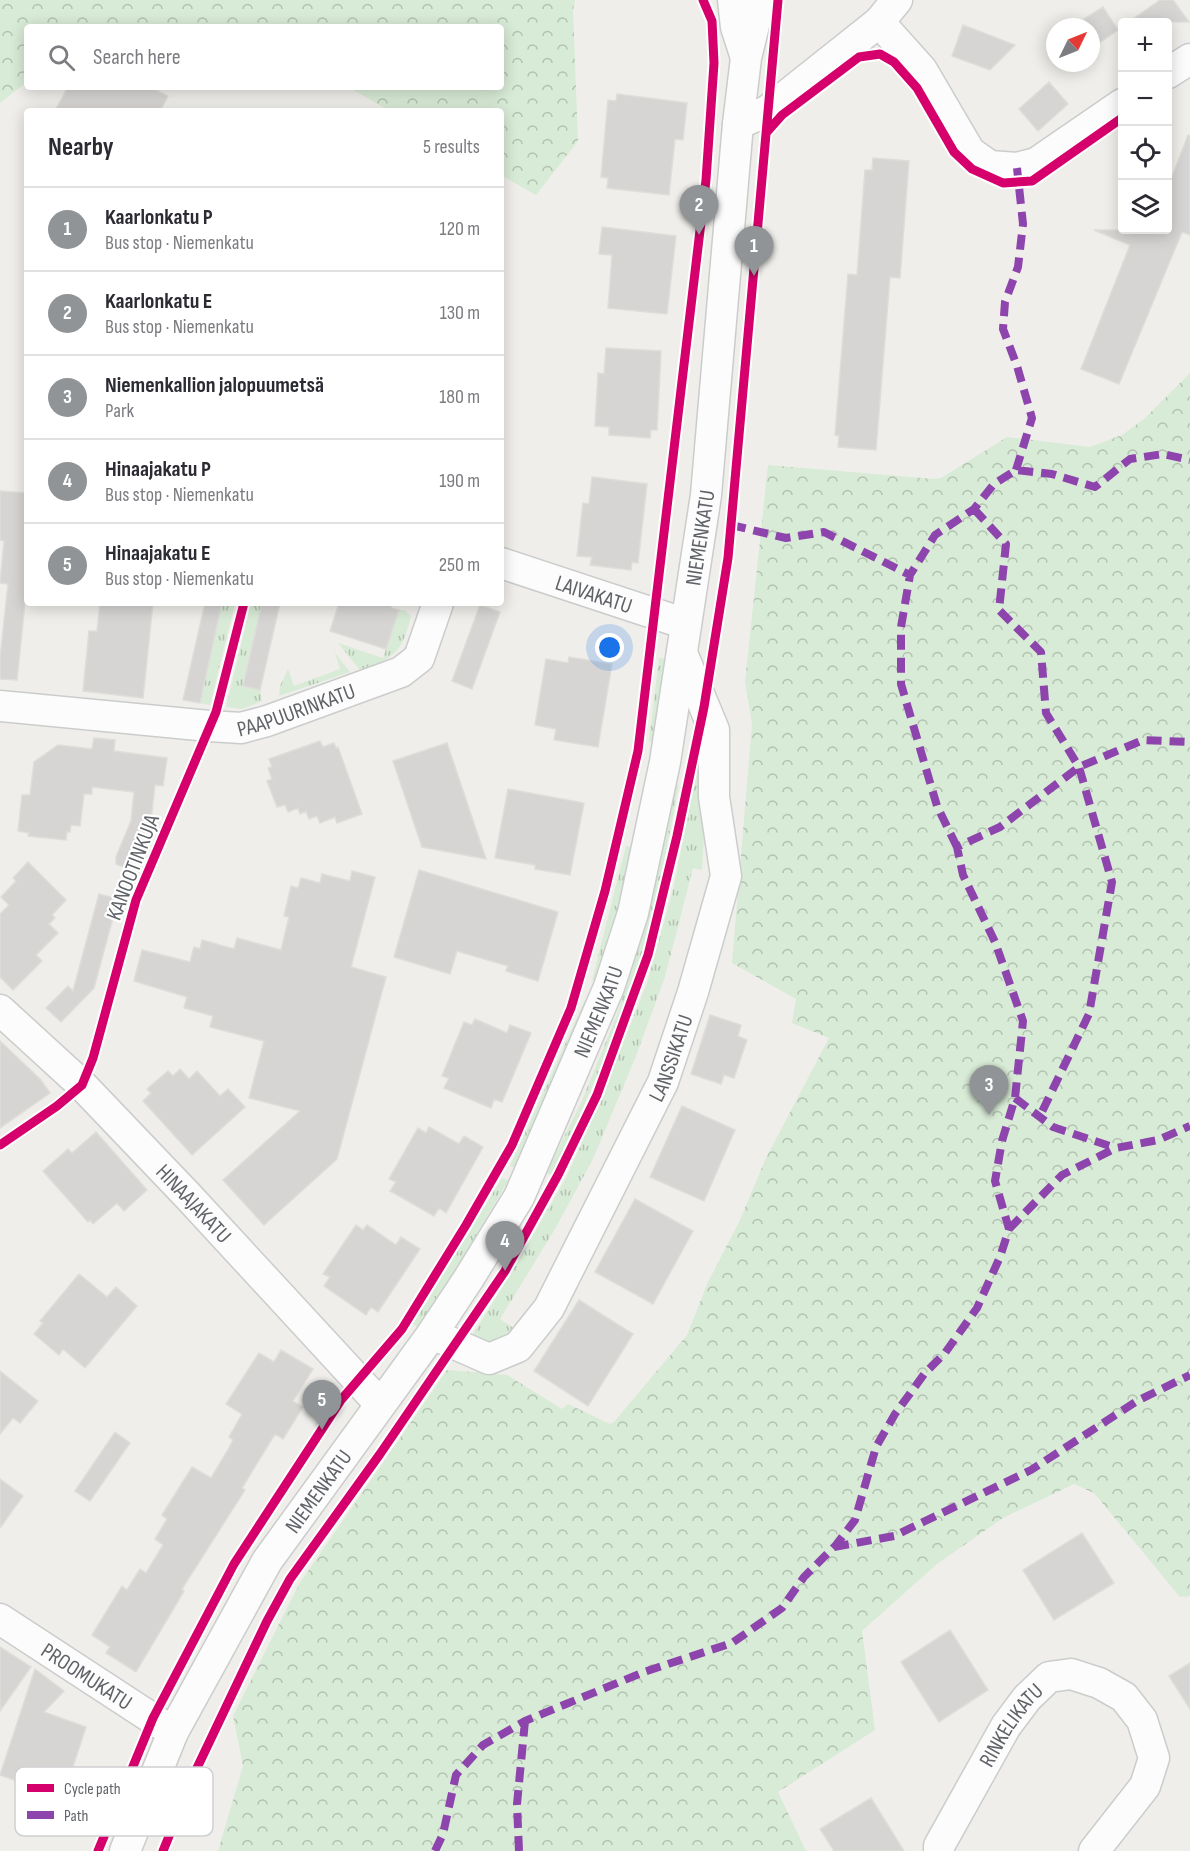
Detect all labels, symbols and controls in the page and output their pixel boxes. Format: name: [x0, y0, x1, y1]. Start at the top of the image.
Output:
north arrow: [1046, 18, 1100, 72]
map controls: [1118, 18, 1172, 234]
button: +: [1118, 18, 1172, 72]
search box: [24, 24, 504, 90]
icon: search: [45, 41, 78, 74]
text: Search here: [93, 44, 180, 71]
button: −: [1118, 72, 1172, 126]
button: locate: [1118, 126, 1172, 180]
text: Nearby: [48, 132, 114, 163]
text: 5 results: [423, 135, 480, 159]
button: layers: [1118, 180, 1172, 234]
pin: 2: [680, 186, 718, 235]
text: Kaarlonkatu P: [105, 204, 213, 231]
text: 1: [64, 217, 71, 241]
text: 120 m: [440, 217, 480, 241]
pin: 1: [734, 226, 774, 276]
text: Bus stop · Niemenkatu: [105, 231, 254, 255]
text: Kaarlonkatu E: [105, 288, 212, 315]
text: 2: [63, 301, 72, 325]
text: 130 m: [440, 301, 480, 325]
text: Bus stop · Niemenkatu: [105, 315, 254, 339]
text: Niemenkallion jalopuumetsä: [105, 372, 324, 399]
text: 3: [63, 385, 72, 409]
text: 180 m: [439, 385, 480, 409]
text: Park: [105, 399, 134, 423]
text: Hinaajakatu P: [105, 456, 211, 483]
text: 4: [63, 469, 72, 493]
text: 190 m: [439, 469, 480, 493]
text: Bus stop · Niemenkatu: [105, 483, 254, 507]
street label: NIEMENKATU: [680, 488, 722, 588]
text: Hinaajakatu E: [105, 540, 210, 567]
text: 5: [63, 553, 72, 577]
text: 250 m: [439, 553, 480, 577]
text: Bus stop · Niemenkatu: [105, 567, 254, 591]
street label: LAIVAKATU: [552, 570, 635, 620]
your location: [595, 633, 624, 662]
street label: PAAPUURINKATU: [234, 678, 359, 743]
street label: KANOOTINKUJA: [101, 810, 166, 924]
street label: NIEMENKATU: [568, 963, 630, 1062]
street label: LANSSIKATU: [643, 1011, 700, 1106]
pin: 3: [970, 1066, 1008, 1115]
street label: HINAAJAKATU: [150, 1159, 237, 1249]
pin: 4: [486, 1222, 524, 1271]
pin: 5: [302, 1380, 342, 1430]
street label: NIEMENKATU: [280, 1445, 358, 1539]
street label: PROOMUKATU: [36, 1638, 137, 1717]
street label: RINKELIKATU: [974, 1678, 1049, 1772]
legend: [15, 1767, 213, 1836]
text: Cycle path: [64, 1780, 121, 1799]
text: Path: [64, 1807, 88, 1826]

